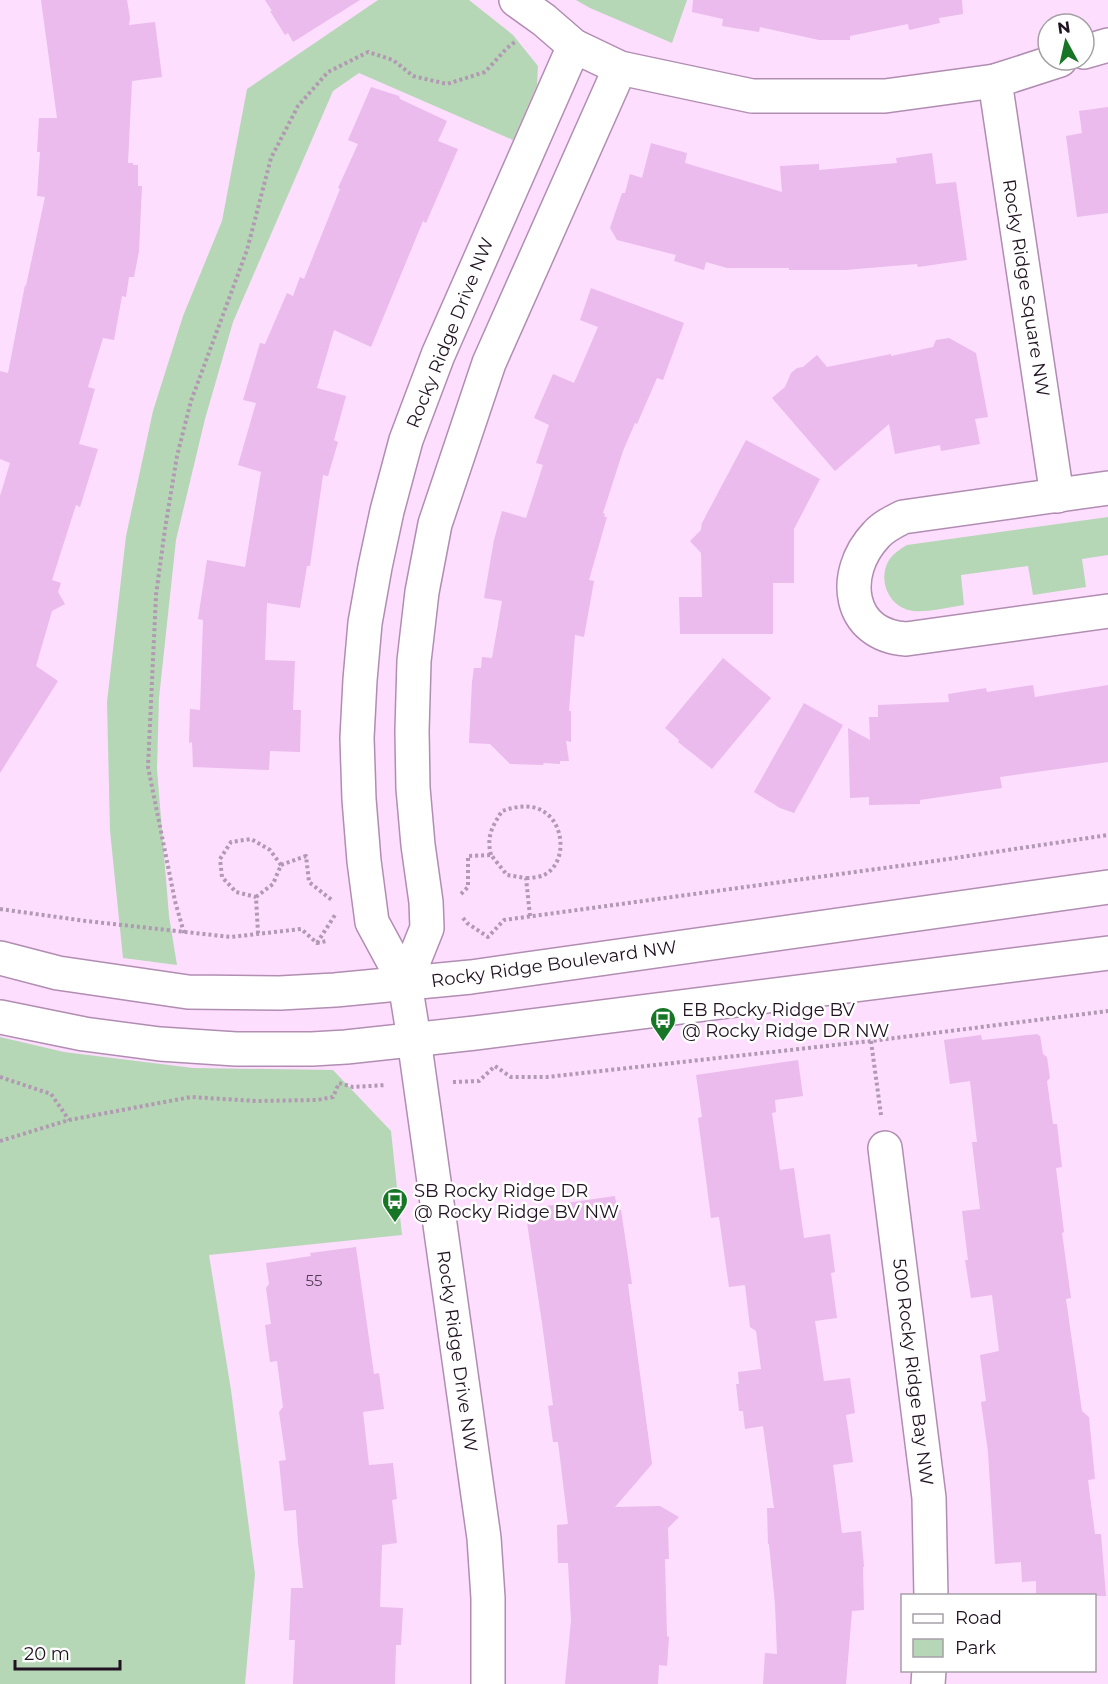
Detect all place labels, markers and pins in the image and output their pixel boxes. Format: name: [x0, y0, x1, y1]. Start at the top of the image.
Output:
place label: EB Rocky Ridge BV @ Rocky Ridge DR NW: [682, 999, 889, 1042]
bus stop icon: EB Rocky Ridge BV @ Rocky Ridge DR NW: [648, 1005, 678, 1043]
place label: SB Rocky Ridge DR @ Rocky Ridge BV NW: [414, 1180, 619, 1223]
bus stop icon: SB Rocky Ridge DR @ Rocky Ridge BV NW: [380, 1186, 410, 1224]

